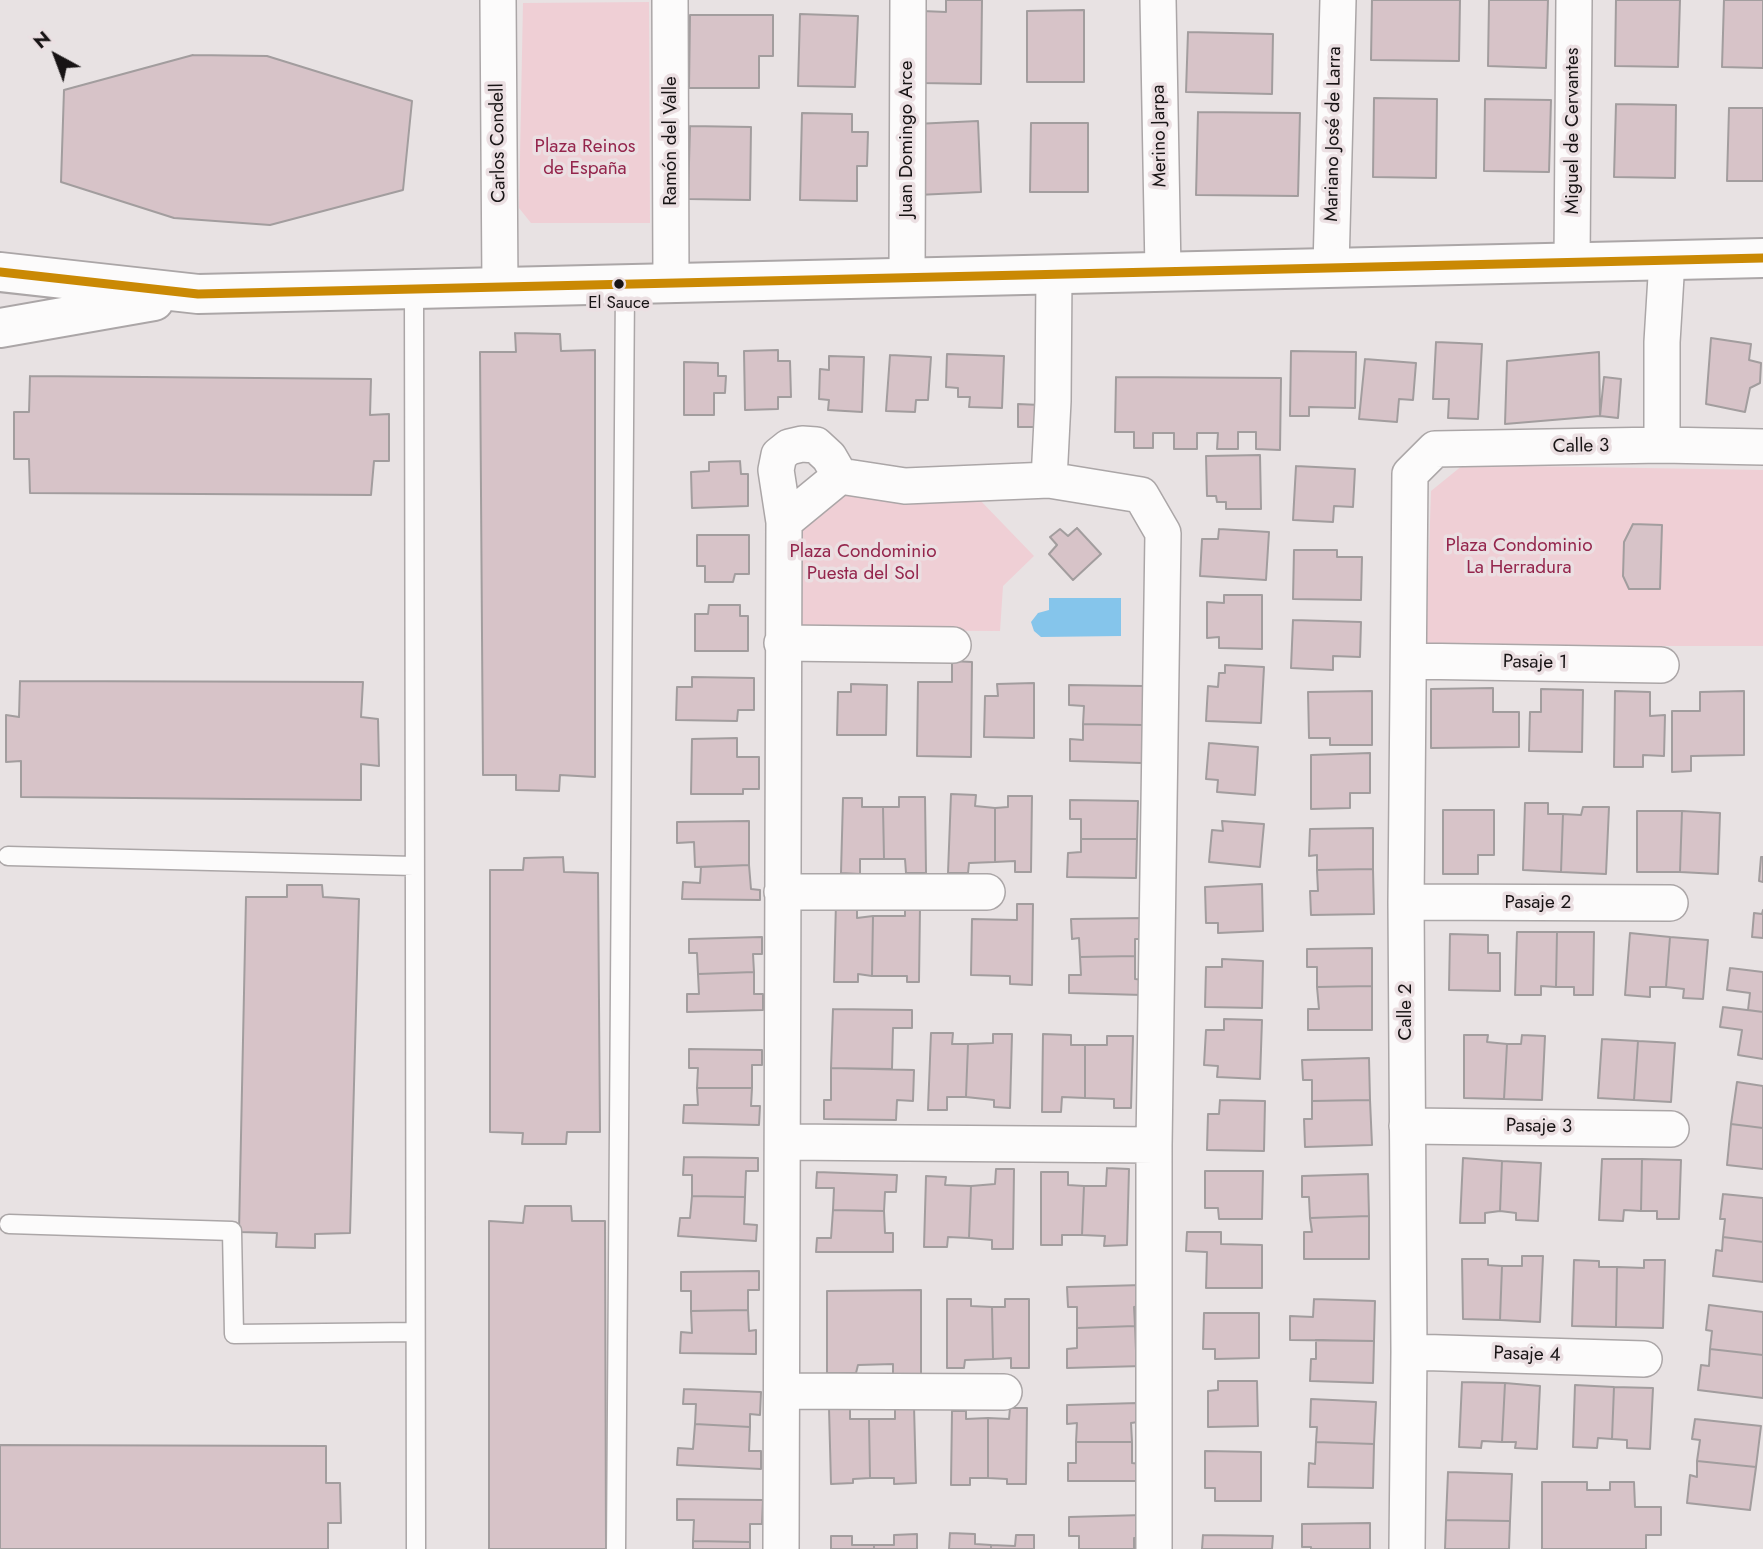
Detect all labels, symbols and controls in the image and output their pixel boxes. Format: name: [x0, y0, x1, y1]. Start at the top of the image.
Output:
north arrow: [21, 21, 91, 91]
text: N: [27, 25, 56, 55]
street label: Mariano José de Larra: [1321, 46, 1347, 222]
street label: Miguel de Cervantes: [1562, 48, 1584, 214]
street label: Juan Domingo Arce: [896, 61, 918, 217]
street label: Ramón del Valle: [660, 76, 682, 206]
street label: Carlos Condell: [487, 83, 511, 203]
street label: Merino Jarpa: [1148, 84, 1172, 188]
park label: Plaza Reinos de España: [535, 136, 635, 180]
marker: El Sauce: [612, 277, 626, 291]
place label: El Sauce: [588, 294, 650, 314]
street label: Calle 3: [1552, 435, 1610, 459]
park label: Plaza Condominio La Herradura: [1445, 535, 1593, 579]
park label: Plaza Condominio Puesta del Sol: [789, 541, 937, 585]
street label: Pasaje 1: [1503, 651, 1567, 675]
street label: Pasaje 2: [1505, 892, 1571, 914]
street label: Calle 2: [1395, 983, 1417, 1041]
street label: Pasaje 3: [1506, 1115, 1572, 1139]
street label: Pasaje 4: [1493, 1342, 1561, 1368]

